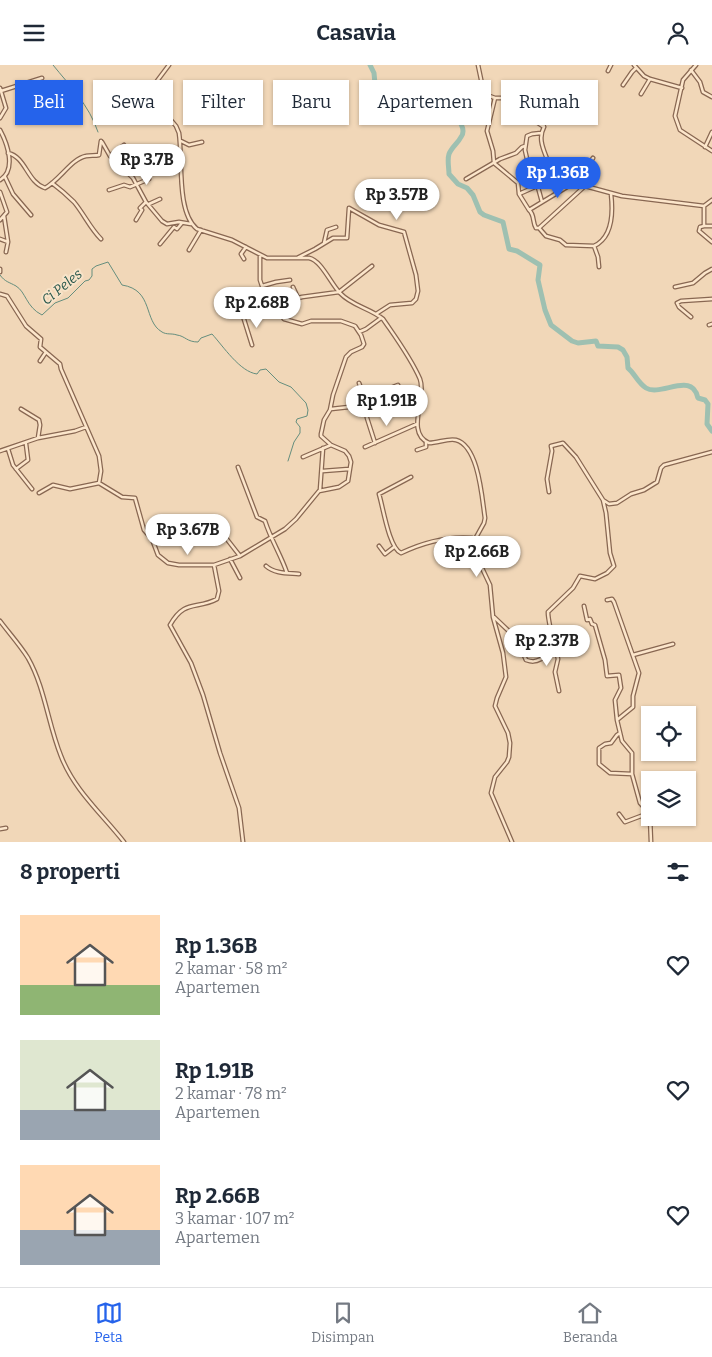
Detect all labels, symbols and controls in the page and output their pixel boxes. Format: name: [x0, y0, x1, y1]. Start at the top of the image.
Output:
icon: menu: [20, 19, 48, 47]
text: Casavia: [316, 19, 396, 46]
icon: person: [664, 19, 692, 47]
chip: Beli: [15, 80, 83, 125]
chip: Sewa: [93, 80, 173, 125]
chip: Filter: [183, 80, 263, 125]
chip: Baru: [273, 80, 349, 125]
chip: Apartemen: [359, 80, 491, 125]
chip: Rumah: [501, 80, 598, 125]
pin: Rp 3.7B: [101, 143, 193, 186]
text: Rp 3.7B: [120, 150, 174, 169]
pin: Rp 1.36B: [506, 157, 610, 199]
text: Rp 1.36B: [527, 163, 589, 182]
pin: Rp 3.57B: [345, 179, 449, 221]
text: Rp 3.57B: [366, 185, 428, 204]
water label: Ci Peles: [38, 265, 86, 309]
pin: Rp 2.68B: [205, 287, 309, 329]
text: Rp 2.68B: [225, 293, 289, 312]
pin: Rp 1.91B: [335, 385, 439, 427]
text: Rp 1.91B: [357, 391, 417, 410]
pin: Rp 3.67B: [136, 513, 240, 556]
text: Rp 3.67B: [156, 520, 220, 539]
pin: Rp 2.66B: [425, 535, 529, 578]
text: Rp 2.66B: [445, 542, 509, 561]
pin: Rp 2.37B: [495, 625, 599, 667]
text: Rp 2.37B: [515, 631, 579, 650]
map controls: [641, 706, 696, 826]
button: locate: [641, 706, 696, 761]
button: layers: [641, 771, 696, 826]
icon: filters: [664, 858, 692, 886]
text: 8 properti: [20, 859, 120, 885]
text: Rp 1.36B: [175, 933, 258, 959]
icon: home: [60, 935, 120, 995]
icon: heart: [664, 951, 692, 979]
text: 2 kamar · 58 m²: [175, 959, 287, 978]
text: Apartemen: [175, 978, 260, 997]
text: Rp 1.91B: [175, 1058, 254, 1084]
icon: home: [60, 1060, 120, 1120]
icon: heart: [664, 1076, 692, 1104]
text: 2 kamar · 78 m²: [175, 1084, 287, 1103]
text: Apartemen: [175, 1103, 260, 1122]
text: Rp 2.66B: [175, 1183, 260, 1209]
icon: home: [60, 1185, 120, 1245]
icon: heart: [664, 1201, 692, 1229]
text: 3 kamar · 107 m²: [175, 1209, 294, 1228]
text: Apartemen: [175, 1228, 260, 1247]
tab: Peta: [94, 1299, 123, 1346]
tab: Disimpan: [311, 1299, 374, 1346]
tab: Beranda: [563, 1299, 618, 1346]

